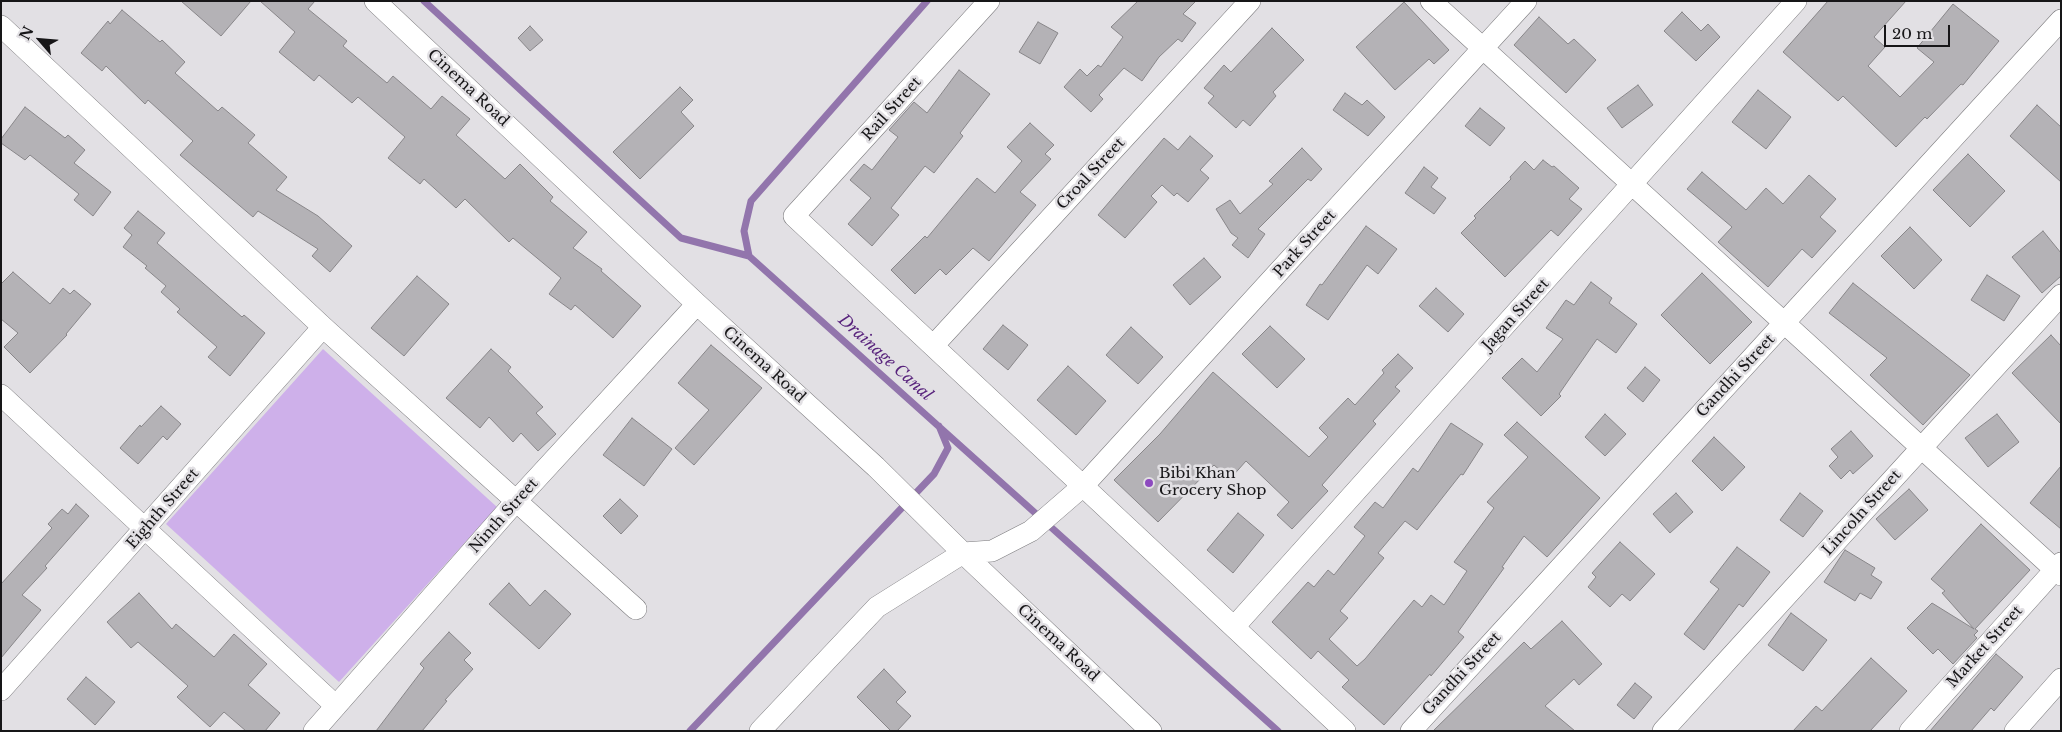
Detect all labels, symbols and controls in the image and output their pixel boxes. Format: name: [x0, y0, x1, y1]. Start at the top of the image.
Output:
north arrow: [15, 15, 65, 65]
scale bar: [1887, 15, 1953, 47]
text: N: [16, 23, 38, 43]
text: 20 m: [1892, 24, 1932, 43]
street label: Cinema Road: [424, 46, 512, 130]
street label: Rail Street: [859, 73, 925, 145]
street label: Croal Street: [1053, 134, 1129, 214]
street label: Park Street: [1270, 207, 1340, 281]
street label: Jagan Street: [1479, 275, 1553, 355]
water label: Drainage Canal: [834, 311, 936, 405]
street label: Cinema Road: [719, 323, 809, 407]
street label: Gandhi Street: [1693, 331, 1779, 421]
street label: Eighth Street: [123, 465, 203, 553]
place label: Bibi Khan Grocery Shop: [1159, 465, 1267, 500]
street label: Lincoln Street: [1819, 467, 1905, 559]
street label: Ninth Street: [466, 475, 542, 557]
marker: Bibi Khan Grocery Shop: [1143, 477, 1155, 489]
street label: Cinema Road: [1014, 601, 1102, 685]
street label: Market Street: [1943, 602, 2027, 692]
street label: Gandhi Street: [1419, 629, 1505, 719]

